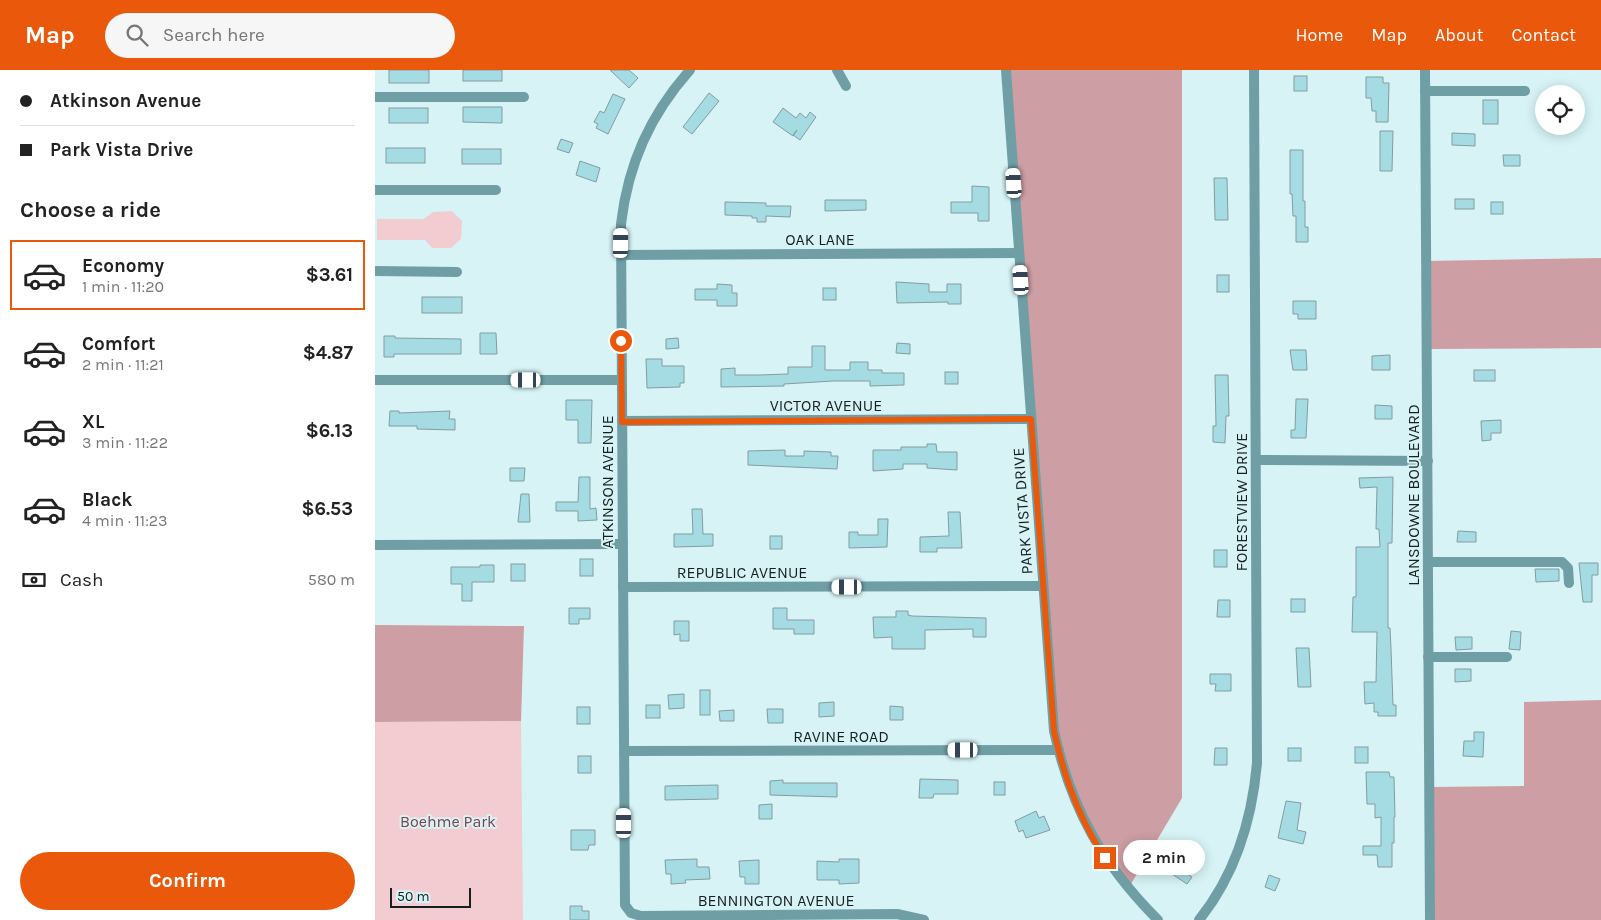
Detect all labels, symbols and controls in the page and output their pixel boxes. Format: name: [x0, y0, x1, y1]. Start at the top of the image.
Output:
search box: [105, 13, 455, 58]
text: Map: [25, 21, 75, 49]
icon: search: [123, 21, 151, 49]
text: Search here: [163, 24, 265, 46]
text: Home: [1295, 24, 1343, 46]
text: Map: [1371, 24, 1407, 46]
text: About: [1435, 24, 1484, 46]
text: Contact: [1512, 24, 1576, 46]
map controls: [1535, 85, 1585, 135]
button: locate: [1535, 85, 1585, 135]
text: Atkinson Avenue: [50, 90, 201, 112]
text: Park Vista Drive: [50, 139, 193, 161]
car: [1005, 168, 1022, 198]
text: Choose a ride: [20, 197, 161, 223]
car: [613, 228, 628, 258]
street label: OAK LANE: [785, 230, 855, 249]
icon: car: [22, 253, 67, 298]
text: Economy: [82, 255, 164, 277]
text: $3.61: [306, 264, 353, 286]
car: [1012, 265, 1029, 295]
text: 1 min · 11:20: [82, 277, 164, 296]
route start: [610, 330, 632, 352]
icon: car: [22, 331, 67, 376]
text: Comfort: [82, 333, 156, 355]
text: $4.87: [303, 342, 353, 364]
text: 2 min · 11:21: [82, 355, 164, 374]
car: [511, 373, 541, 388]
street label: VICTOR AVENUE: [770, 396, 882, 415]
street label: LANSDOWNE BOULEVARD: [1404, 404, 1423, 586]
icon: car: [22, 409, 67, 454]
text: XL: [82, 411, 104, 433]
street label: ATKINSON AVENUE: [598, 415, 617, 549]
text: $6.13: [306, 420, 353, 442]
text: 3 min · 11:22: [82, 433, 168, 452]
street label: FORESTVIEW DRIVE: [1232, 433, 1251, 571]
street label: PARK VISTA DRIVE: [1009, 447, 1036, 575]
icon: car: [22, 487, 67, 532]
text: Black: [82, 489, 133, 511]
text: $6.53: [301, 498, 353, 520]
text: 4 min · 11:23: [82, 511, 168, 530]
street label: REPUBLIC AVENUE: [677, 563, 807, 582]
icon: cash: [20, 566, 48, 594]
text: Cash: [60, 569, 104, 591]
text: 580 m: [308, 570, 355, 589]
car: [832, 580, 862, 595]
street label: RAVINE ROAD: [793, 727, 889, 746]
car: [948, 743, 978, 758]
car: [616, 808, 631, 838]
park label: Boehme Park: [400, 812, 496, 831]
callout: 2 min: [1123, 840, 1205, 876]
route end: [1094, 847, 1116, 869]
text: 2 min: [1142, 848, 1186, 867]
button: Confirm: [20, 852, 355, 910]
scale bar: [390, 885, 471, 908]
text: 50 m: [397, 888, 430, 905]
street label: BENNINGTON AVENUE: [698, 891, 854, 910]

